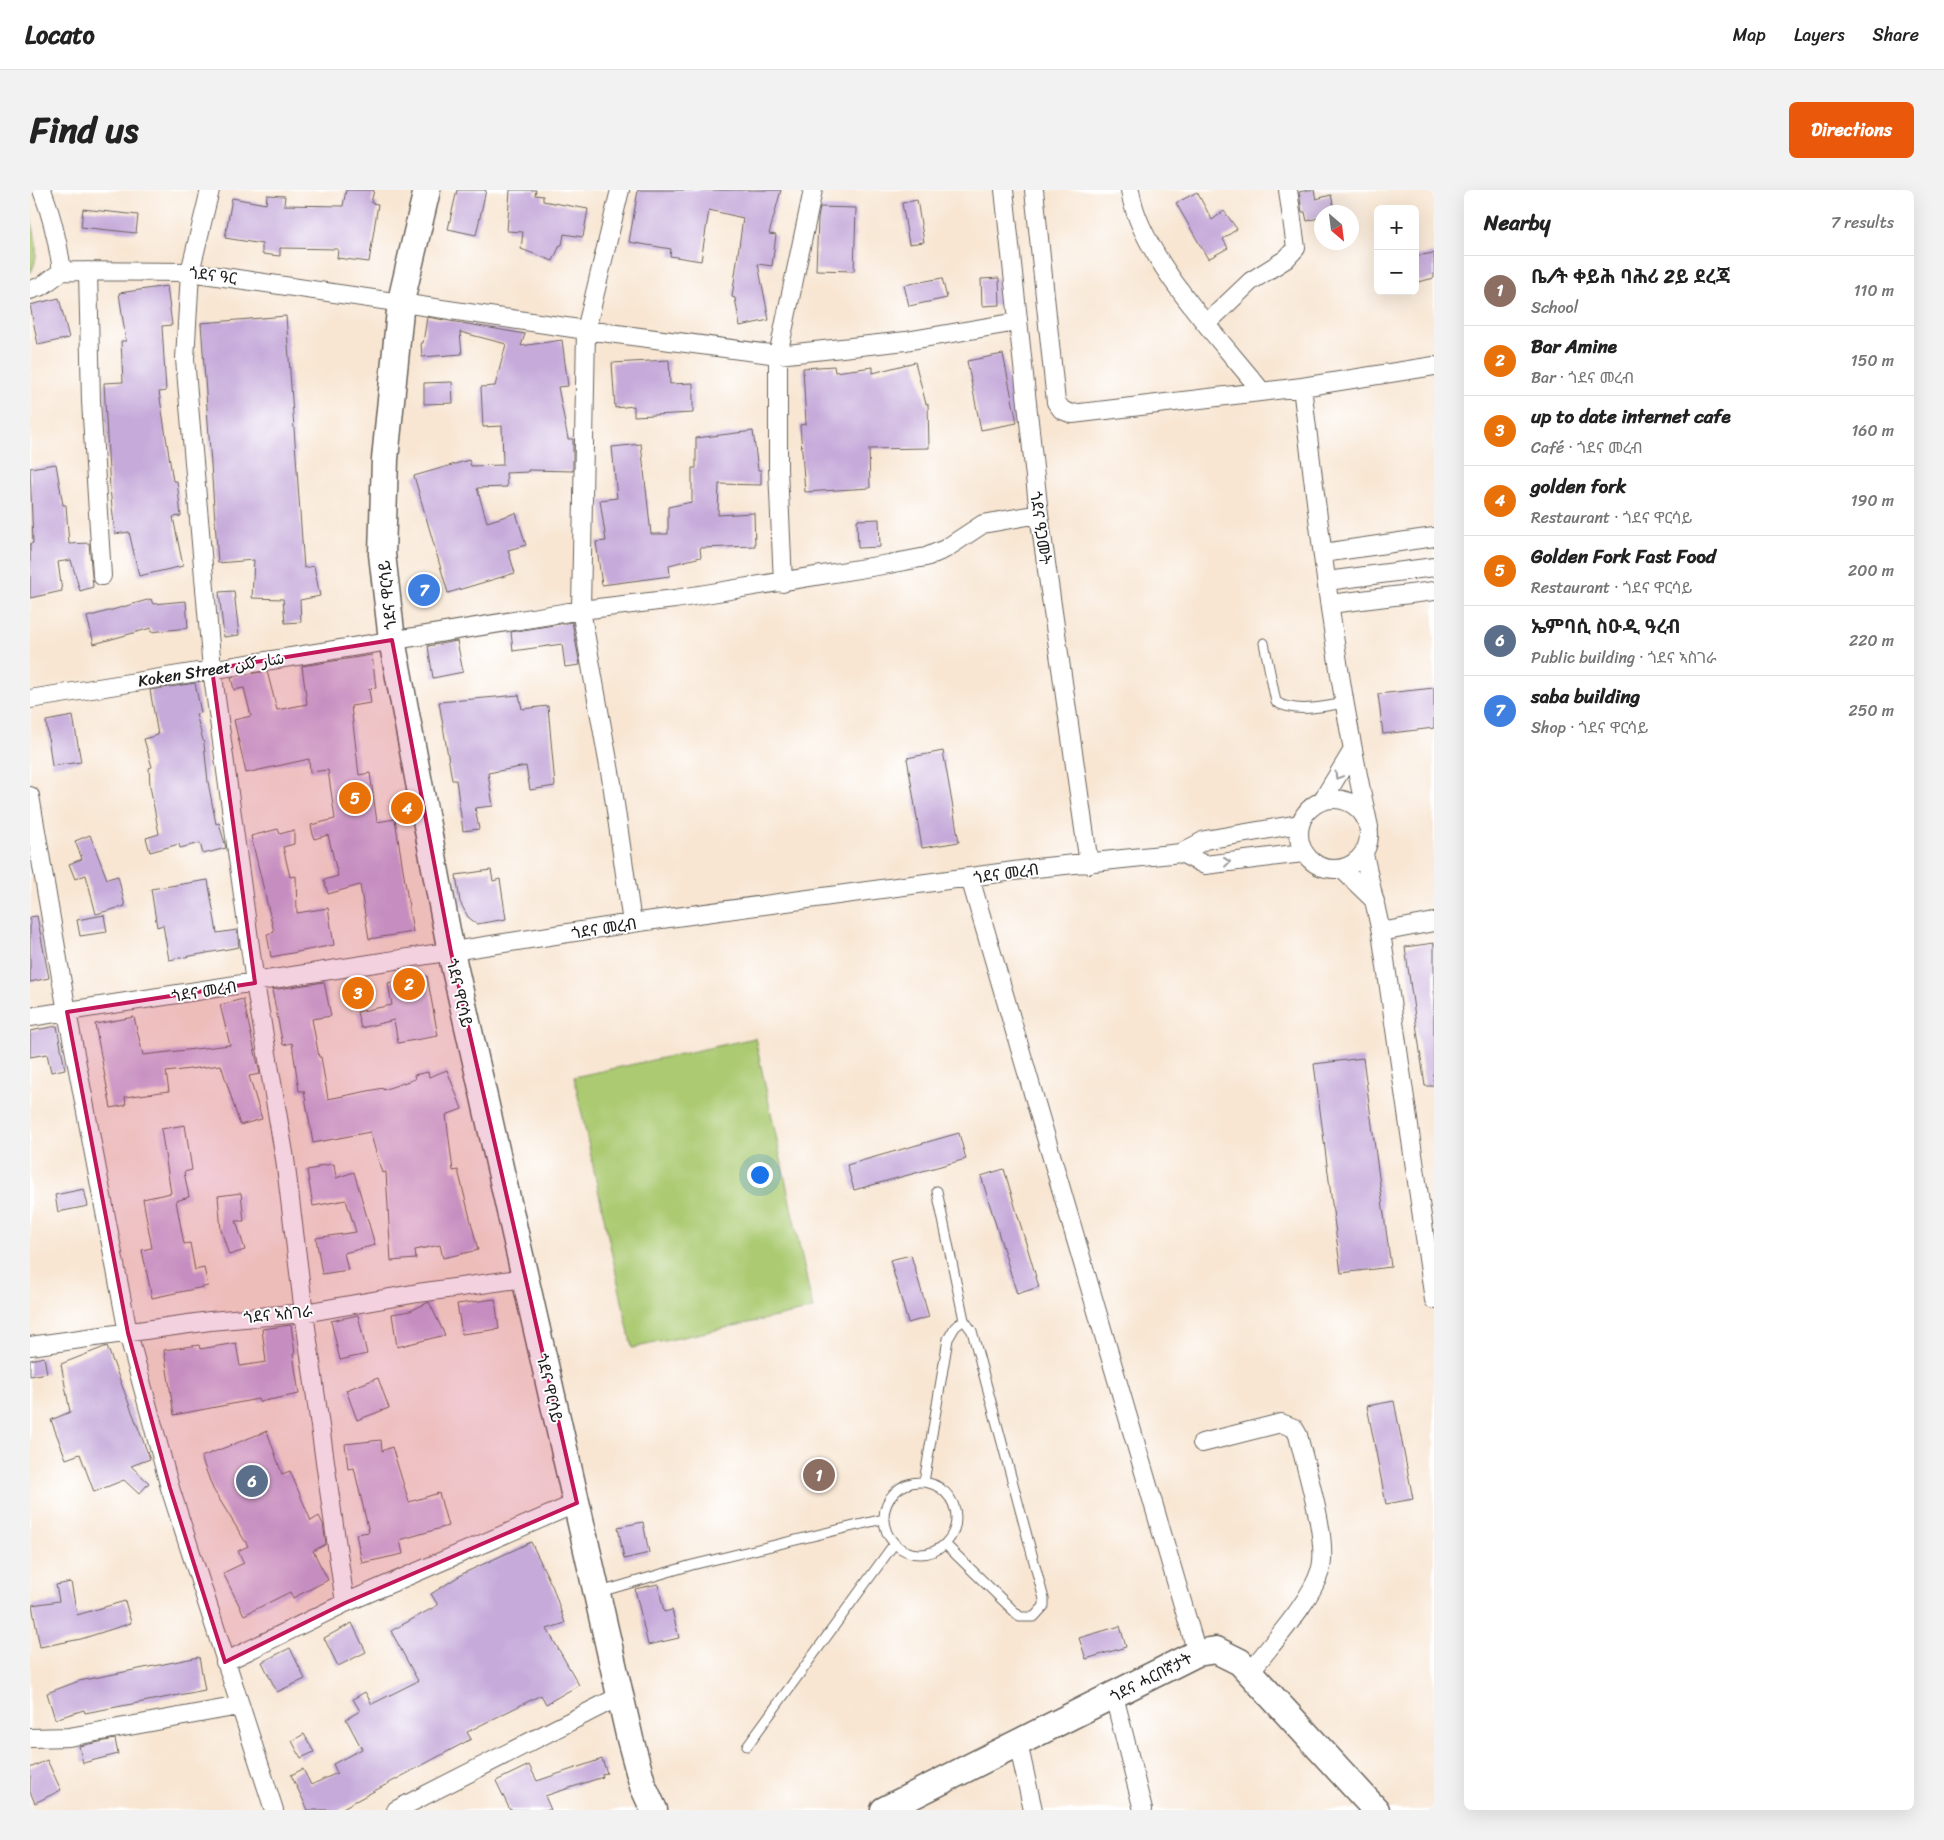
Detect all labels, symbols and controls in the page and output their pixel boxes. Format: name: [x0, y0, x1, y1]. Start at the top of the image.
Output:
text: Locato: [25, 14, 95, 56]
text: Map: [1733, 19, 1766, 51]
text: Layers: [1794, 19, 1845, 51]
text: Share: [1873, 19, 1919, 51]
text: Find us: [30, 99, 138, 161]
button: Directions: [1789, 102, 1914, 158]
text: Nearby: [1484, 204, 1550, 242]
north arrow: [1314, 205, 1359, 250]
map controls: [1374, 205, 1419, 295]
button: +: [1374, 205, 1419, 250]
text: 7 results: [1831, 208, 1894, 237]
button: −: [1374, 250, 1419, 295]
street label: ጎደና ዓር: [187, 258, 238, 293]
text: ቤ/ት ቀይሕ ባሕሪ 2ይ ደረጃ: [1531, 260, 1730, 293]
text: 1: [1497, 276, 1503, 305]
text: 110 m: [1854, 276, 1894, 305]
text: School: [1531, 293, 1578, 322]
text: Bar Amine: [1531, 330, 1617, 363]
text: 2: [1495, 346, 1505, 375]
text: 150 m: [1851, 346, 1894, 375]
text: Bar · ጎደና መረብ: [1531, 363, 1634, 392]
text: up to date internet cafe: [1531, 400, 1731, 433]
text: 3: [1496, 416, 1504, 445]
text: 160 m: [1851, 416, 1894, 445]
text: Café · ጎደና መረብ: [1531, 433, 1643, 462]
text: golden fork: [1531, 470, 1626, 503]
text: 4: [1495, 486, 1505, 515]
text: 190 m: [1851, 486, 1894, 515]
street label: ጎደና ዓጋመት: [1021, 490, 1060, 567]
text: Restaurant · ጎደና ዋርሳይ: [1531, 503, 1693, 532]
text: Golden Fork Fast Food: [1531, 540, 1716, 573]
text: 5: [1495, 556, 1505, 585]
text: 200 m: [1848, 556, 1894, 585]
street label: ጎደና ዋርሳይ: [369, 559, 406, 631]
pin: 7: [408, 571, 440, 609]
text: Restaurant · ጎደና ዋርሳይ: [1531, 573, 1693, 602]
text: ኤምባሲ ስዑዲ ዓረብ: [1531, 610, 1681, 643]
text: 6: [1495, 626, 1505, 655]
text: 220 m: [1849, 626, 1894, 655]
text: Public building · ጎደና ኣስገራ: [1531, 643, 1717, 672]
street label: Koken Street شار ككن: [136, 644, 286, 695]
text: saba building: [1531, 680, 1640, 713]
text: 7: [1495, 696, 1505, 725]
text: 250 m: [1848, 696, 1894, 725]
text: Shop · ጎደና ዋርሳይ: [1531, 713, 1649, 742]
one-way arrow: [1335, 770, 1345, 779]
pin: 5: [339, 779, 371, 817]
pin: 4: [391, 789, 423, 827]
street label: ጎደና መረብ: [971, 855, 1041, 892]
one-way arrow: [1223, 857, 1231, 868]
street label: ጎደና መረብ: [569, 909, 639, 948]
street label: ጎደና ዋርሳይ: [438, 956, 482, 1030]
pin: 2: [393, 965, 425, 1003]
street label: ጎደና መረብ: [169, 972, 239, 1011]
pin: 3: [342, 974, 374, 1012]
your location: [747, 1162, 773, 1188]
street label: ጎደና ኣስገራ: [242, 1296, 314, 1333]
street label: ጎደና ዋርሳይ: [528, 1351, 572, 1425]
pin: 1: [803, 1456, 835, 1494]
pin: 6: [236, 1462, 268, 1500]
street label: ጎደና ሓርበኛታት: [1105, 1644, 1198, 1711]

